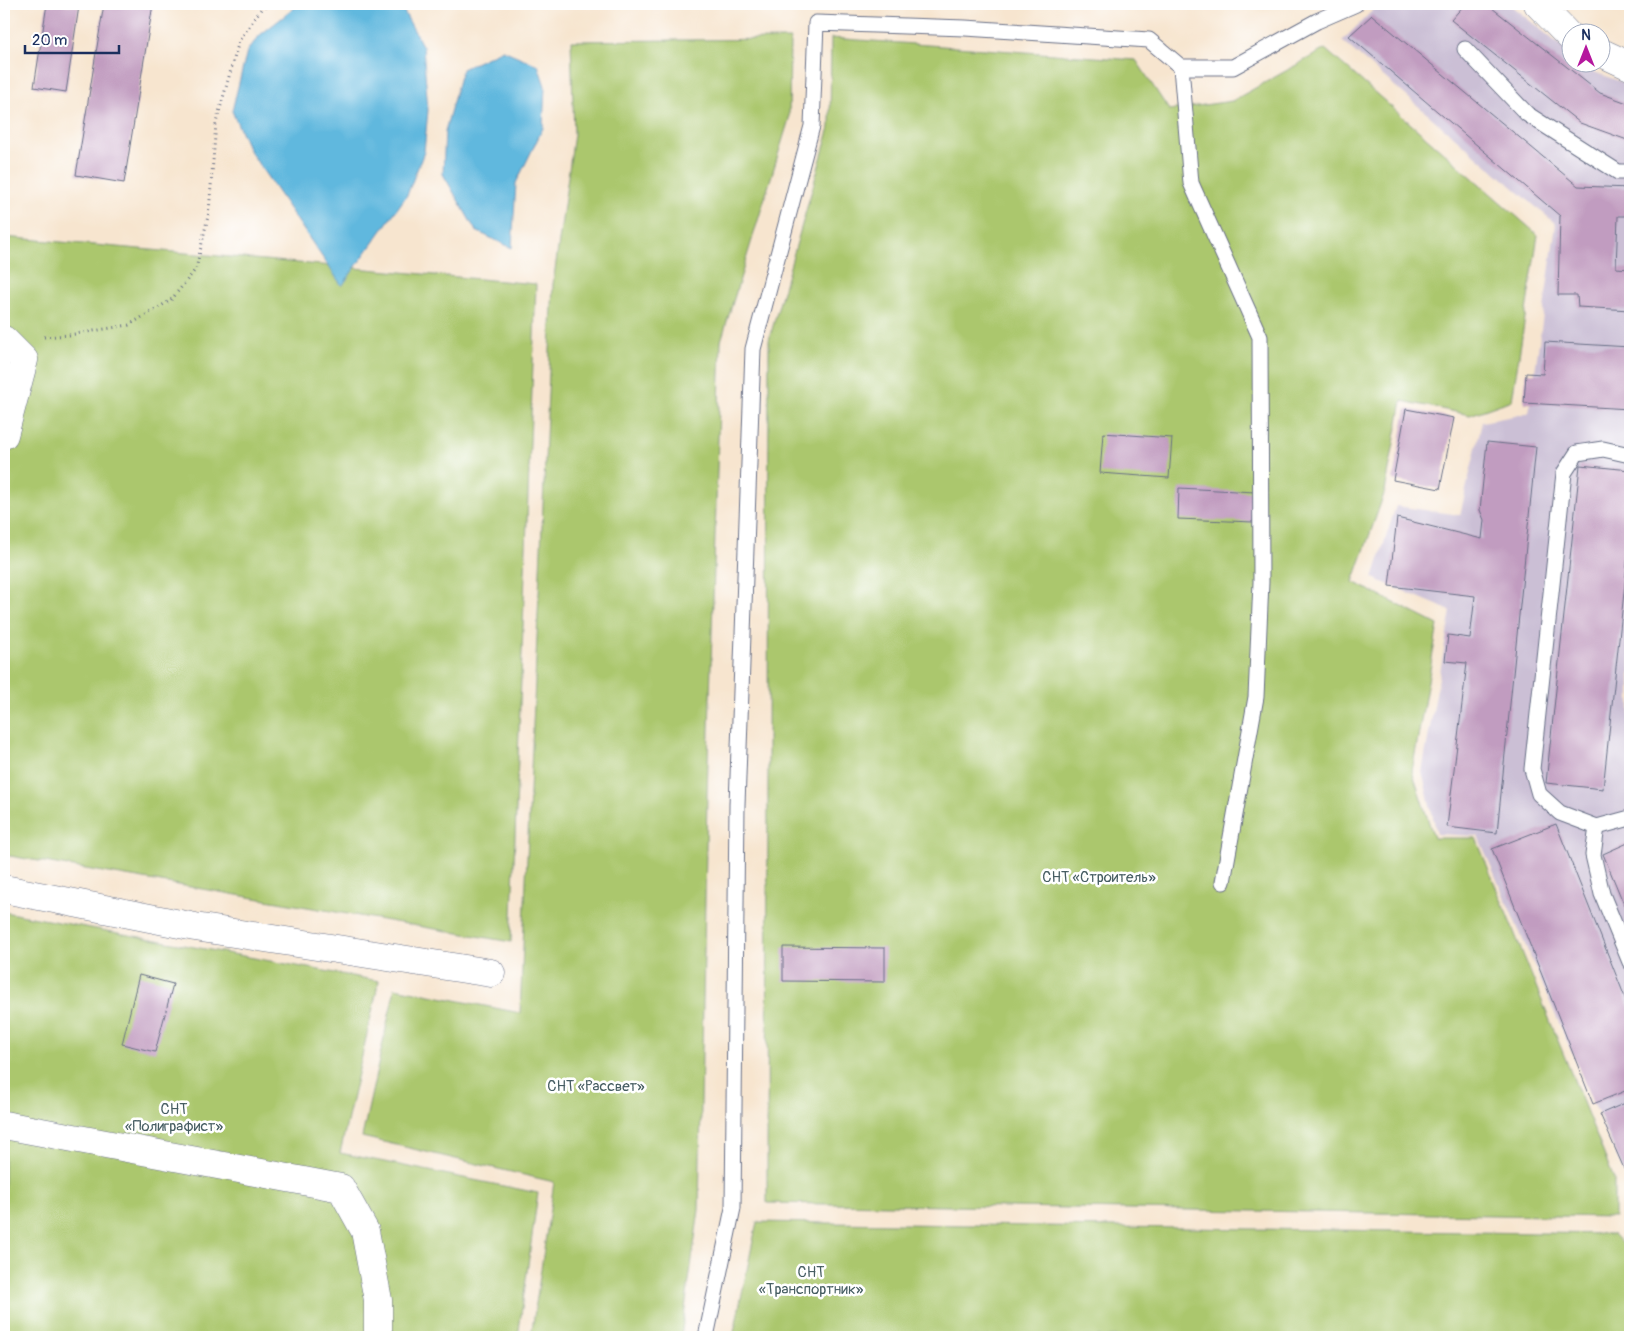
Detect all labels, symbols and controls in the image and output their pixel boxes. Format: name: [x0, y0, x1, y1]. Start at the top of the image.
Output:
scale bar: [25, 22, 119, 54]
north arrow: [1562, 22, 1612, 72]
text: N: [1581, 27, 1591, 44]
text: 20 m: [32, 31, 67, 50]
park label: СНТ «Строитель»: [1042, 868, 1156, 887]
park label: СНТ «Рассвет»: [547, 1077, 645, 1096]
park label: СНТ «Полиграфист»: [125, 1100, 223, 1136]
park label: СНТ «Транспортник»: [759, 1263, 864, 1299]

